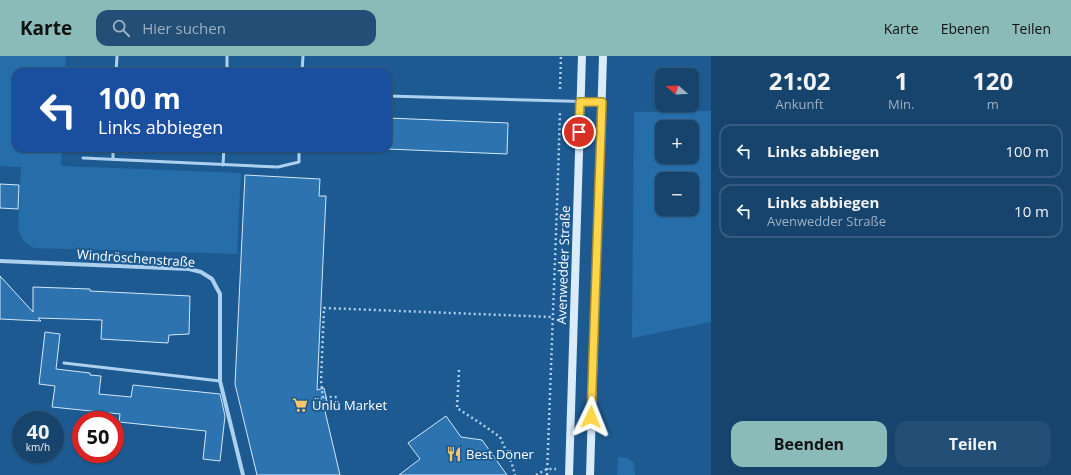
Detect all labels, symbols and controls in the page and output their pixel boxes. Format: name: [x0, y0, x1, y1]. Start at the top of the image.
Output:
search box: [96, 10, 376, 46]
text: Karte: [20, 15, 72, 41]
icon: search: [110, 17, 132, 39]
text: Hier suchen: [142, 18, 226, 38]
text: Karte: [884, 19, 919, 38]
text: Ebenen: [941, 19, 990, 38]
text: Teilen: [1012, 19, 1051, 38]
text: 21:02: [769, 64, 830, 97]
text: 1: [894, 64, 908, 97]
text: 120: [972, 64, 1013, 97]
north arrow: [655, 68, 699, 112]
map controls: [655, 68, 699, 216]
text: 100 m: [98, 79, 181, 117]
icon: left: [32, 84, 84, 136]
text: Ankunft: [776, 95, 824, 113]
text: Min.: [888, 95, 914, 113]
text: m: [987, 95, 999, 113]
text: Links abbiegen: [98, 115, 223, 139]
pin: [562, 115, 596, 149]
button: +: [655, 120, 699, 164]
icon: arrive: [568, 121, 590, 143]
icon: left: [733, 140, 755, 162]
text: Links abbiegen: [767, 141, 879, 161]
text: 100 m: [1005, 141, 1049, 161]
button: −: [655, 172, 699, 216]
text: Links abbiegen: [767, 192, 879, 212]
icon: left: [733, 200, 755, 222]
text: 10 m: [1014, 201, 1049, 221]
street label: Avenwedder Straße: [552, 205, 574, 325]
text: Avenwedder Straße: [767, 212, 886, 230]
street label: Windröschenstraße: [76, 245, 196, 271]
supermarket icon: Ünlü Market: [291, 396, 309, 414]
place label: Ünlü Market: [312, 396, 387, 414]
position arrow: [570, 396, 612, 438]
speed limit sign: 50: [72, 411, 124, 463]
text: 40: [27, 418, 49, 445]
button: Beenden: [731, 421, 887, 467]
button: Teilen: [895, 421, 1051, 467]
text: km/h: [26, 440, 50, 454]
restaurant icon: Best Döner: [445, 445, 463, 463]
place label: Best Döner: [466, 445, 534, 463]

